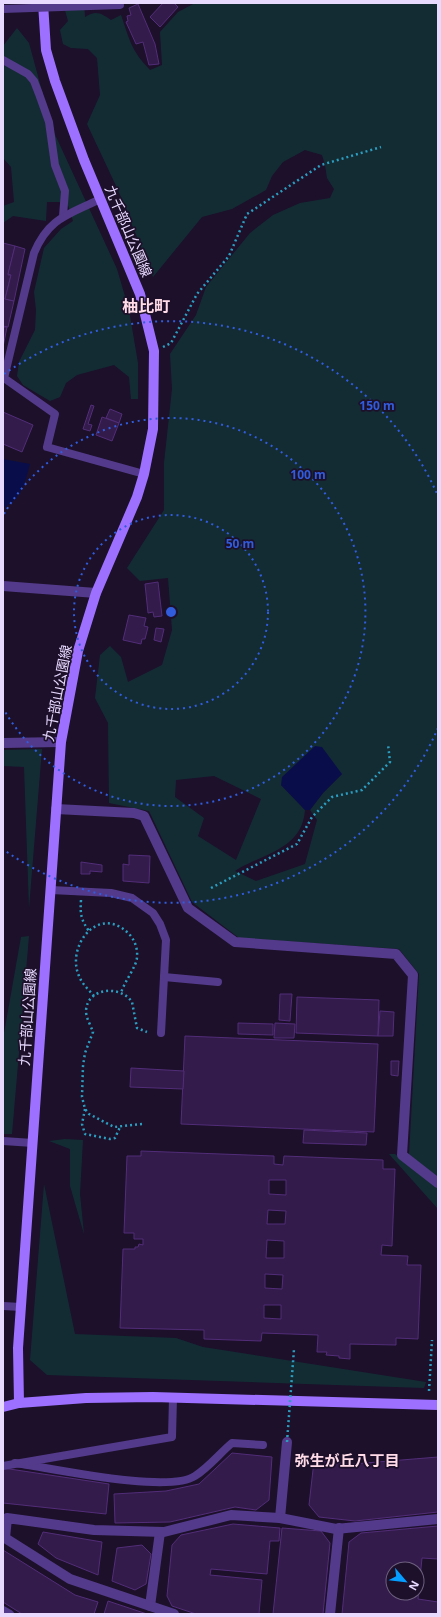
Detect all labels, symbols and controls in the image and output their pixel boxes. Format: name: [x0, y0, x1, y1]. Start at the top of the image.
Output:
street label: 九千部山公園線: [101, 182, 157, 280]
district label: 柚比町: [122, 295, 170, 317]
text: 150 m: [359, 397, 395, 414]
text: 100 m: [290, 466, 326, 483]
text: 50 m: [226, 535, 254, 552]
centre of rings: [164, 605, 178, 619]
street label: 九千部山公園線: [38, 643, 76, 743]
street label: 九千部山公園線: [14, 967, 40, 1067]
district label: 弥生が丘八丁目: [294, 1450, 400, 1470]
north arrow: [385, 1561, 425, 1601]
text: N: [406, 1578, 423, 1593]

